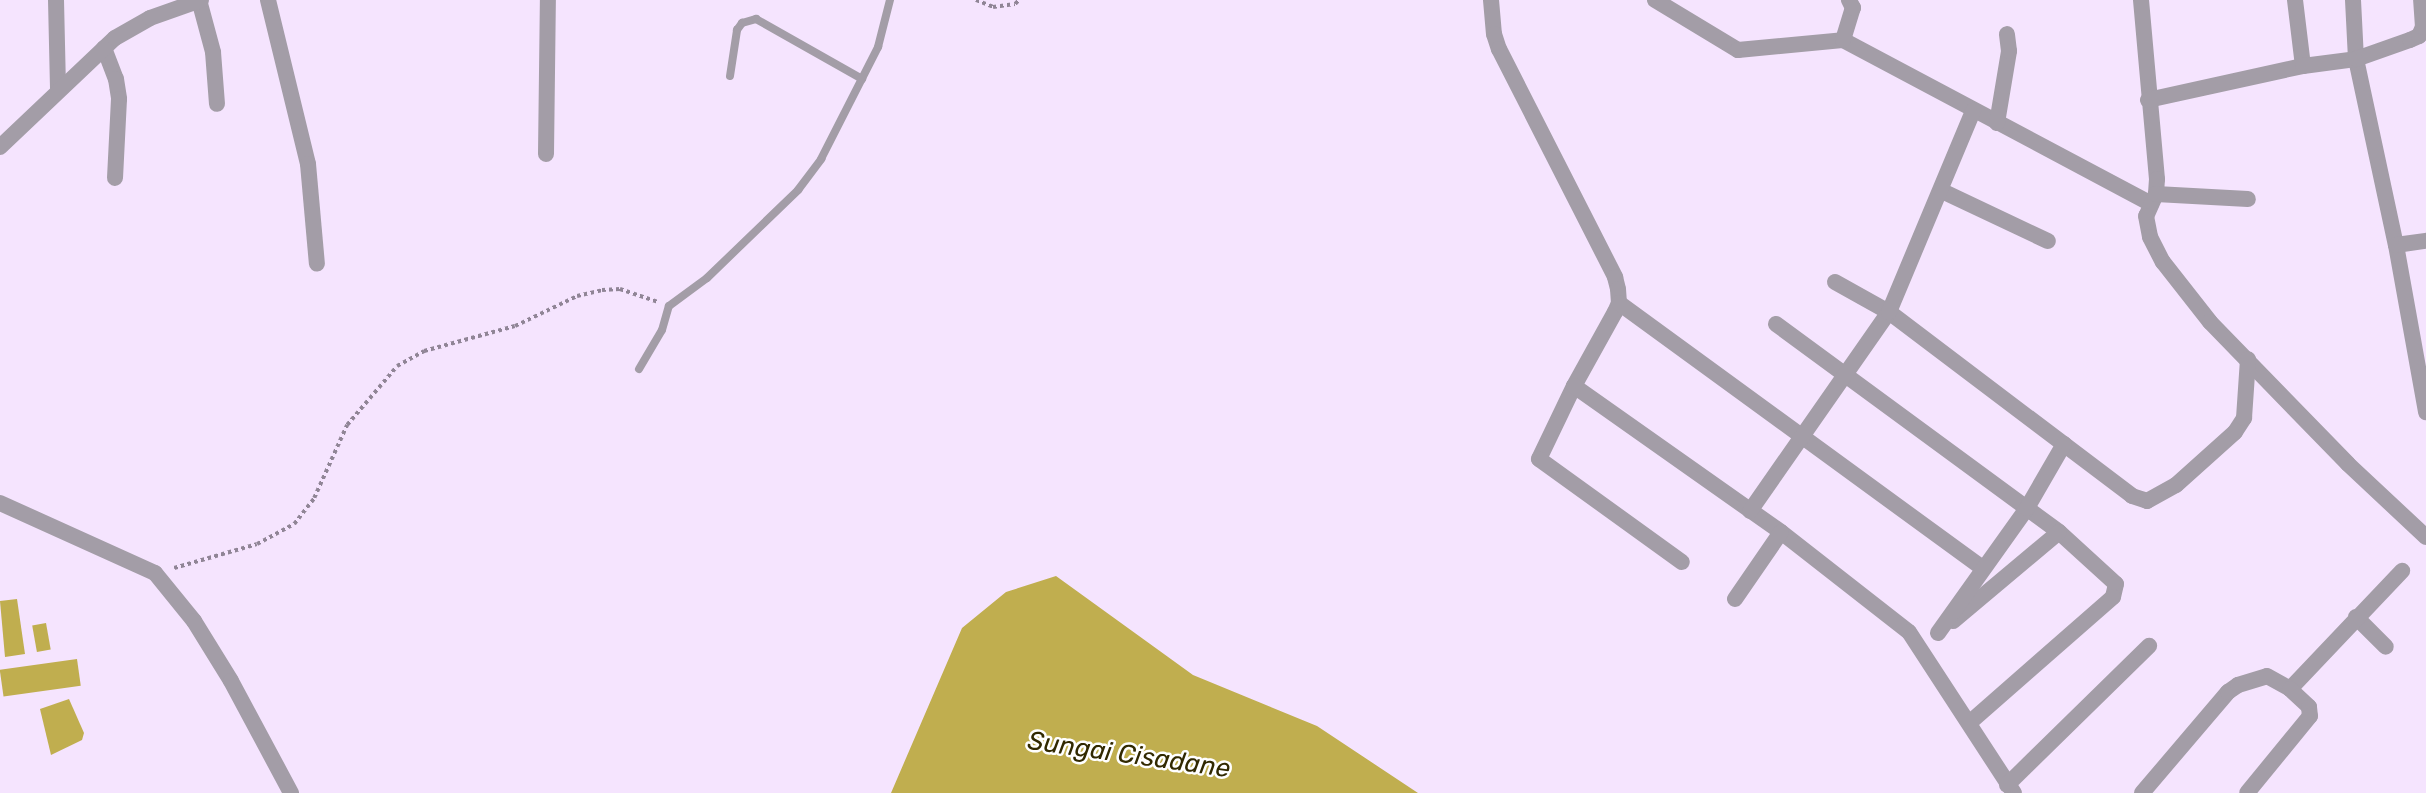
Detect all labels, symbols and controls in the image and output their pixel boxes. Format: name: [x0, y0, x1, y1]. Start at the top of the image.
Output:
water label: Sungai Cisadane: [1026, 725, 1232, 785]

